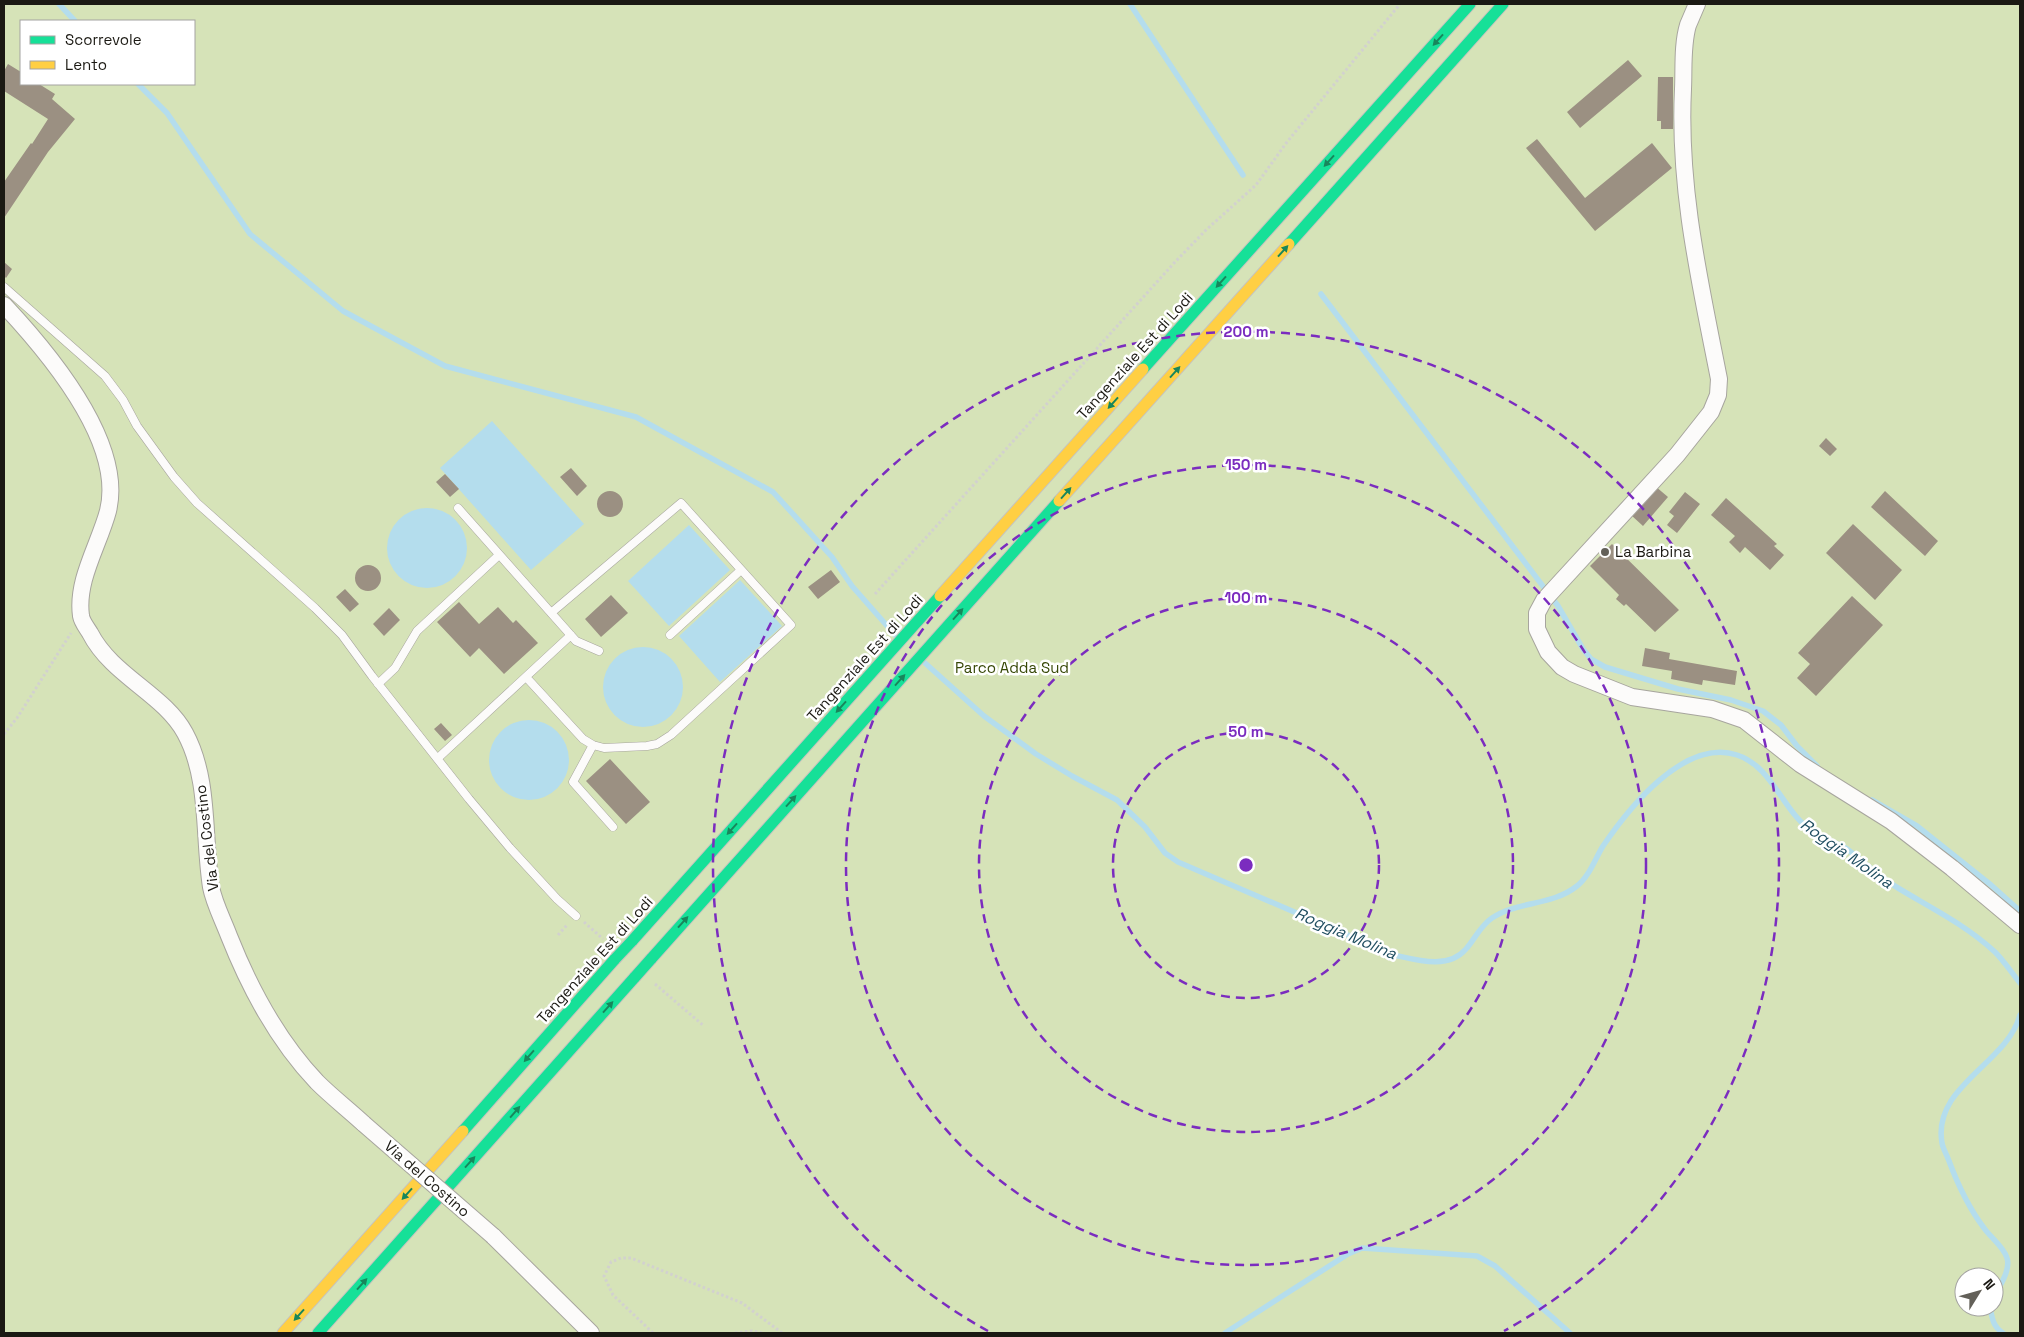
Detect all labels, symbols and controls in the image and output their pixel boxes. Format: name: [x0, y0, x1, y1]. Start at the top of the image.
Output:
legend: [20, 20, 195, 85]
text: Scorrevole: [65, 30, 142, 49]
one-way arrow: [1432, 34, 1443, 47]
text: Lento: [65, 55, 107, 74]
one-way arrow: [1323, 155, 1335, 167]
one-way arrow: [1277, 245, 1289, 257]
one-way arrow: [1215, 276, 1227, 288]
street label: Tangenziale Est di Lodi: [1073, 288, 1197, 423]
text: 200 m: [1224, 322, 1268, 341]
one-way arrow: [1169, 365, 1180, 378]
one-way arrow: [1107, 397, 1118, 410]
text: 150 m: [1225, 455, 1267, 474]
one-way arrow: [1061, 487, 1072, 500]
place label: La Barbina: [1615, 542, 1691, 561]
marker: La Barbina: [1599, 546, 1611, 558]
text: 100 m: [1225, 588, 1267, 607]
street label: Tangenziale Est di Lodi: [803, 590, 927, 725]
one-way arrow: [952, 609, 964, 621]
park label: Parco Adda Sud: [955, 658, 1069, 677]
one-way arrow: [894, 673, 905, 686]
one-way arrow: [835, 701, 847, 713]
text: 50 m: [1228, 722, 1264, 741]
street label: Via del Costino: [191, 784, 222, 892]
one-way arrow: [786, 795, 797, 808]
water label: Roggia Molina: [1796, 814, 1898, 894]
one-way arrow: [727, 822, 738, 835]
centre of rings: [1237, 856, 1255, 874]
street label: Tangenziale Est di Lodi: [533, 892, 657, 1027]
water label: Roggia Molina: [1292, 903, 1401, 965]
one-way arrow: [677, 917, 689, 929]
one-way arrow: [602, 1000, 613, 1013]
one-way arrow: [524, 1050, 535, 1063]
one-way arrow: [509, 1106, 521, 1118]
street label: Via del Costino: [381, 1136, 474, 1221]
one-way arrow: [465, 1156, 476, 1169]
one-way arrow: [401, 1187, 413, 1199]
north arrow: [1954, 1267, 2004, 1317]
text: N: [1979, 1275, 1999, 1293]
one-way arrow: [357, 1277, 368, 1290]
one-way arrow: [293, 1309, 305, 1321]

